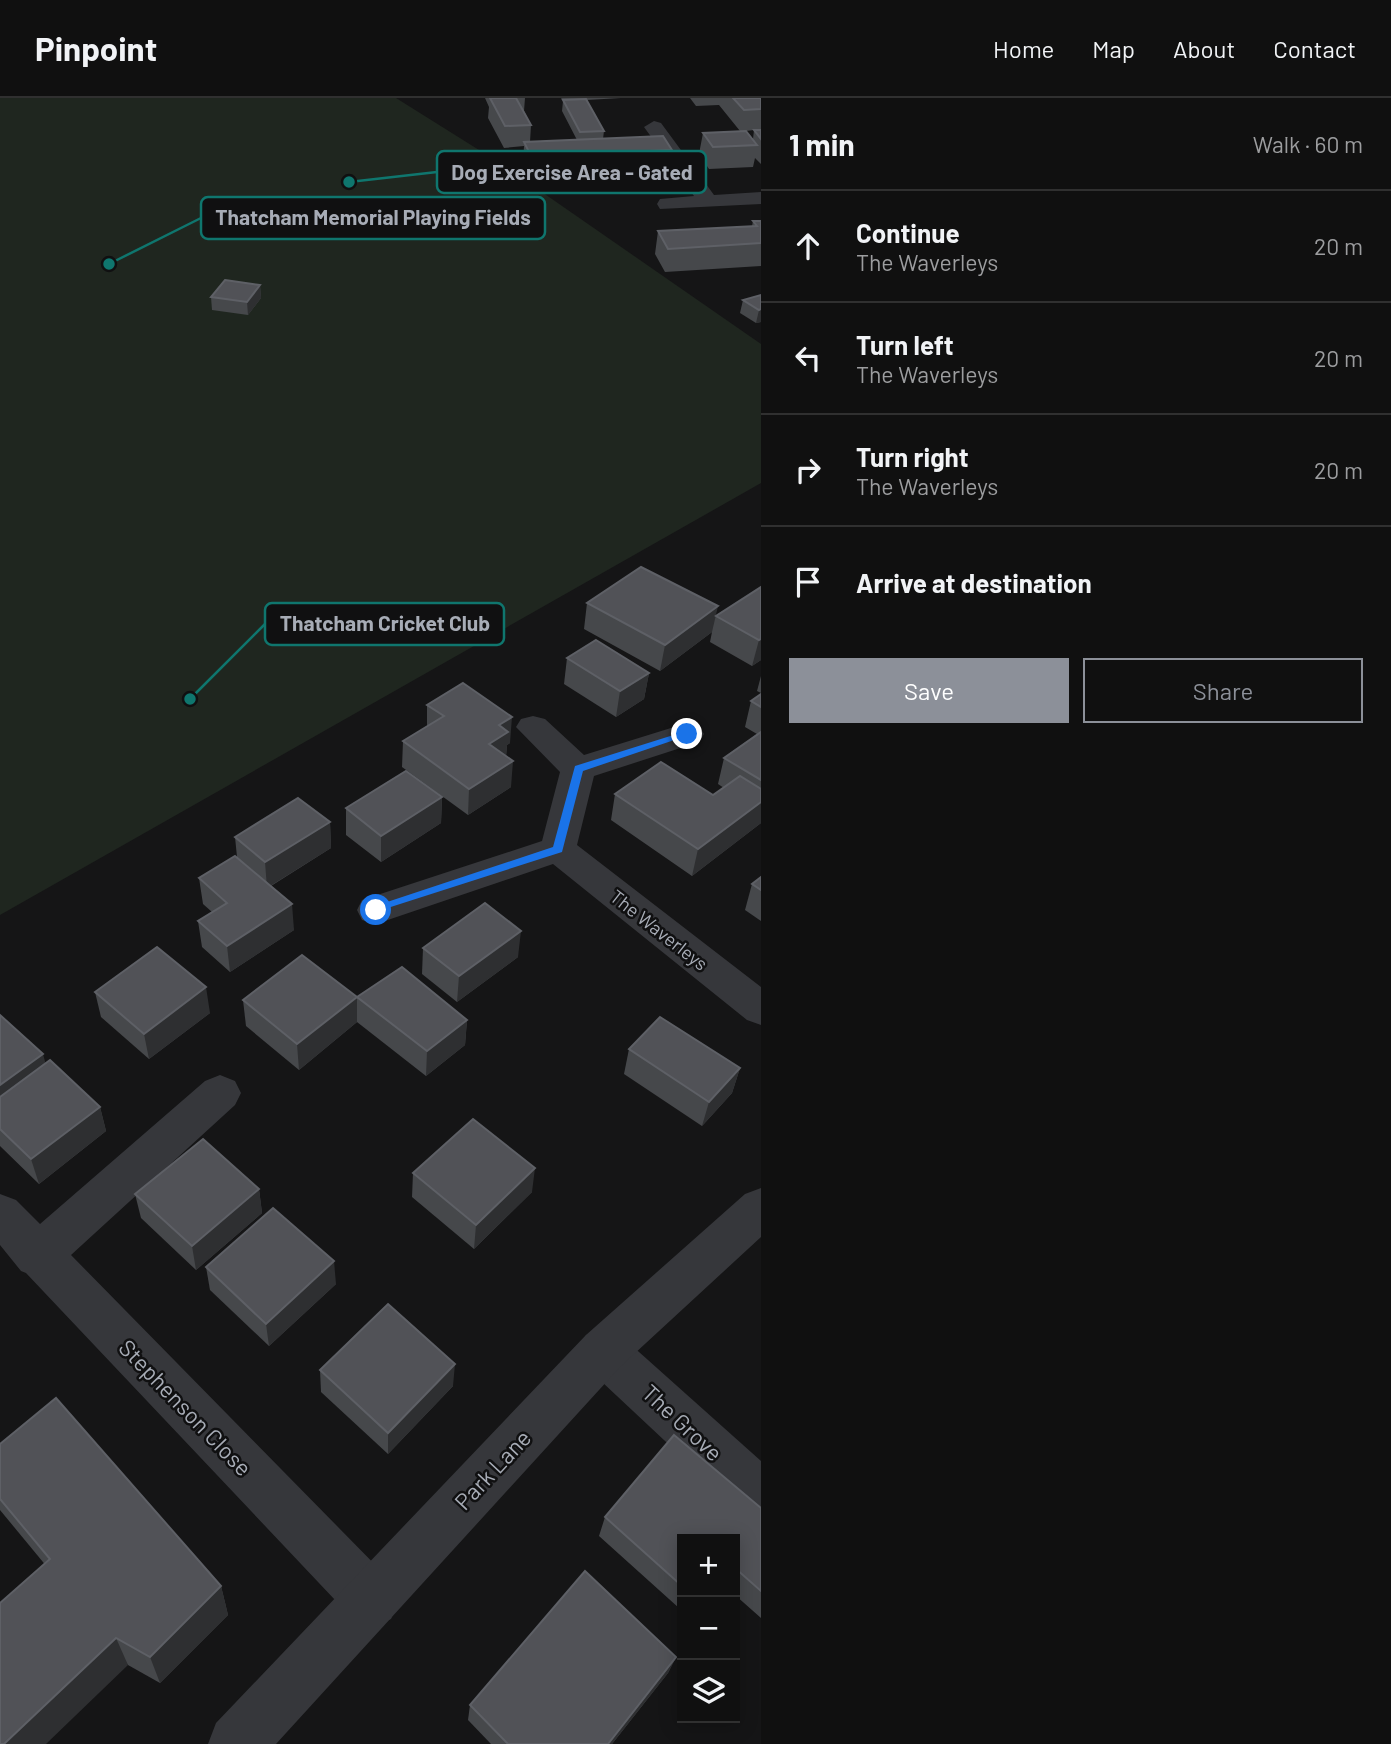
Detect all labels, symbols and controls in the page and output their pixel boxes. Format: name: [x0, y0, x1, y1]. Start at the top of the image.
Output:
text: Pinpoint: [35, 28, 157, 68]
text: Home: [993, 34, 1054, 63]
text: Map: [1092, 34, 1135, 63]
text: About: [1173, 34, 1235, 63]
text: Contact: [1273, 34, 1356, 63]
text: 1 min: [789, 126, 855, 162]
text: Walk · 60 m: [1253, 130, 1363, 158]
callout: Dog Exercise Area - Gated: [437, 151, 706, 193]
text: Dog Exercise Area - Gated: [451, 159, 693, 184]
callout: Thatcham Memorial Playing Fields: [201, 197, 545, 239]
text: Thatcham Memorial Playing Fields: [215, 204, 531, 229]
text: Continue: [856, 217, 960, 248]
icon: ahead: [789, 227, 827, 265]
text: 20 m: [1314, 232, 1363, 260]
text: The Waverleys: [856, 248, 998, 276]
text: Turn left: [856, 329, 954, 360]
icon: left: [789, 339, 827, 377]
text: 20 m: [1314, 344, 1363, 372]
text: The Waverleys: [856, 360, 998, 388]
text: Turn right: [856, 441, 969, 472]
icon: right: [789, 451, 827, 489]
text: 20 m: [1314, 456, 1363, 484]
text: The Waverleys: [856, 472, 998, 500]
icon: arrive: [789, 563, 827, 601]
text: Arrive at destination: [856, 567, 1092, 598]
callout: Thatcham Cricket Club: [265, 603, 504, 645]
text: Thatcham Cricket Club: [280, 610, 490, 635]
button: Save: [789, 658, 1069, 723]
button: Share: [1083, 658, 1363, 723]
route end: [671, 718, 702, 749]
street label: The Waverleys: [606, 884, 713, 975]
route start: [360, 894, 391, 925]
street label: Stephenson Close: [113, 1333, 258, 1481]
street label: The Grove: [637, 1378, 729, 1466]
street label: Park Lane: [448, 1424, 536, 1515]
map controls: [677, 1534, 740, 1723]
button: +: [677, 1534, 740, 1597]
button: −: [677, 1597, 740, 1660]
button: layers: [677, 1660, 740, 1723]

